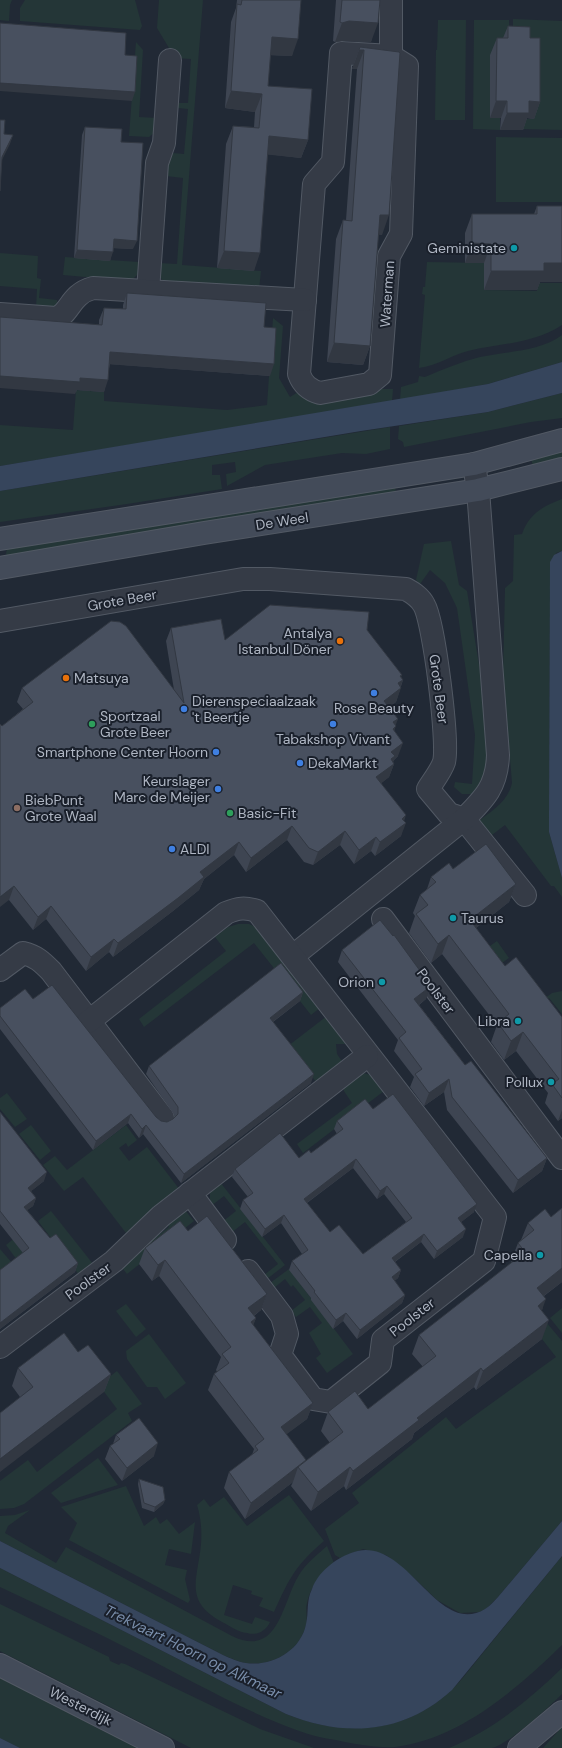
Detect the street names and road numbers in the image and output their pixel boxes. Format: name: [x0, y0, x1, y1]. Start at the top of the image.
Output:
street label: Waterman: [376, 260, 398, 328]
street label: De Weel: [254, 508, 310, 534]
street label: Grote Beer: [86, 585, 158, 615]
street label: Grote Beer: [425, 653, 453, 725]
street label: Poolster: [413, 965, 459, 1017]
street label: Poolster: [61, 1258, 115, 1304]
street label: Poolster: [386, 1294, 438, 1340]
street label: Westerdijk: [47, 1682, 115, 1730]

